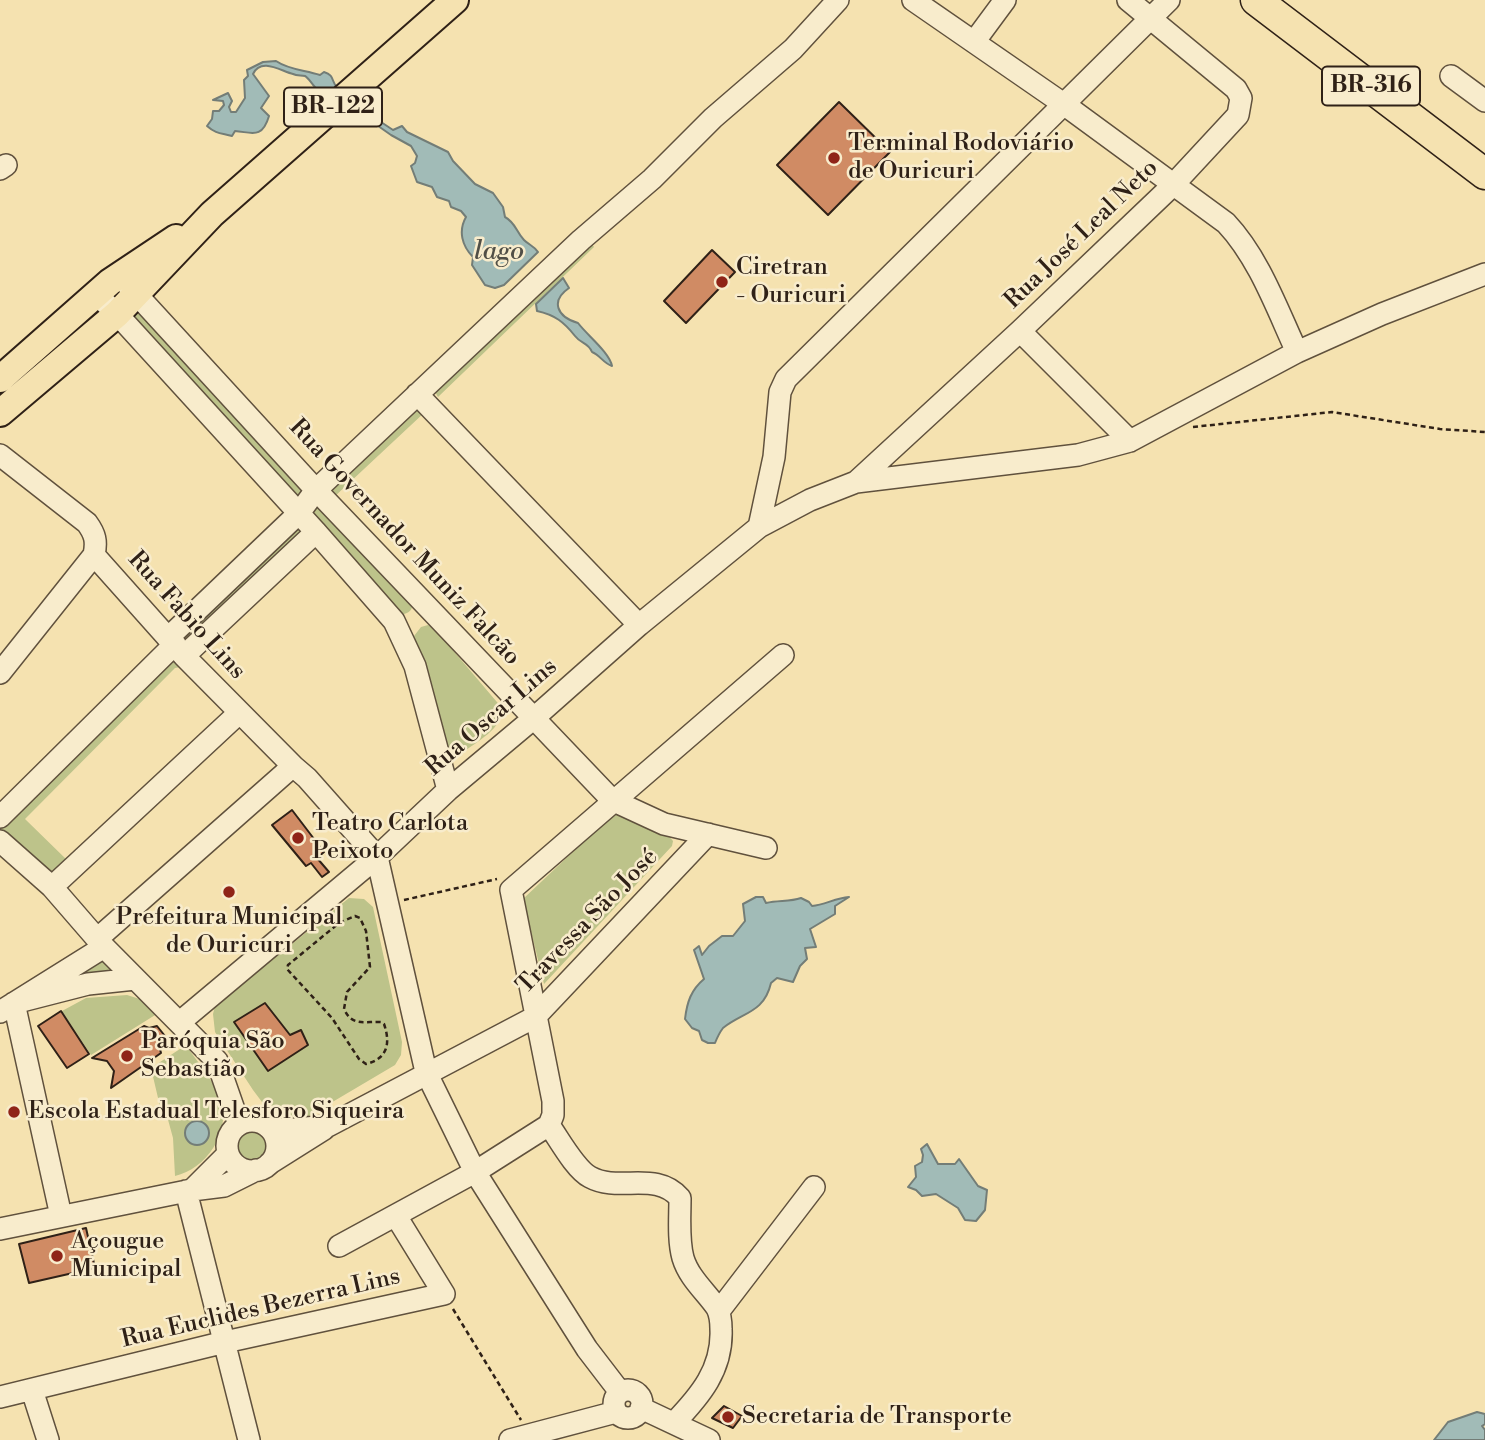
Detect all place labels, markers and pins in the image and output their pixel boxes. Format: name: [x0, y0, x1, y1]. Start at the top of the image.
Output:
place label: Terminal Rodoviário de Ouricuri: [848, 130, 1074, 186]
marker: Terminal Rodoviário de Ouricuri: [826, 150, 842, 166]
place label: Ciretran - Ouricuri: [736, 254, 846, 310]
marker: Ciretran - Ouricuri: [714, 274, 730, 290]
place label: Teatro Carlota Peixoto: [312, 810, 468, 866]
marker: Teatro Carlota Peixoto: [290, 830, 306, 846]
marker: Prefeitura Municipal de Ouricuri: [221, 884, 237, 900]
place label: Prefeitura Municipal de Ouricuri: [116, 904, 342, 960]
place label: Paróquia São Sebastião: [141, 1028, 285, 1084]
marker: Paróquia São Sebastião: [119, 1048, 135, 1064]
place label: Escola Estadual Telesforo Siqueira: [28, 1098, 404, 1126]
marker: Escola Estadual Telesforo Siqueira: [6, 1104, 22, 1120]
place label: Açougue Municipal: [71, 1228, 181, 1284]
marker: Açougue Municipal: [49, 1248, 65, 1264]
place label: Secretaria de Transporte: [742, 1403, 1012, 1431]
marker: Secretaria de Transporte: [720, 1409, 736, 1425]

